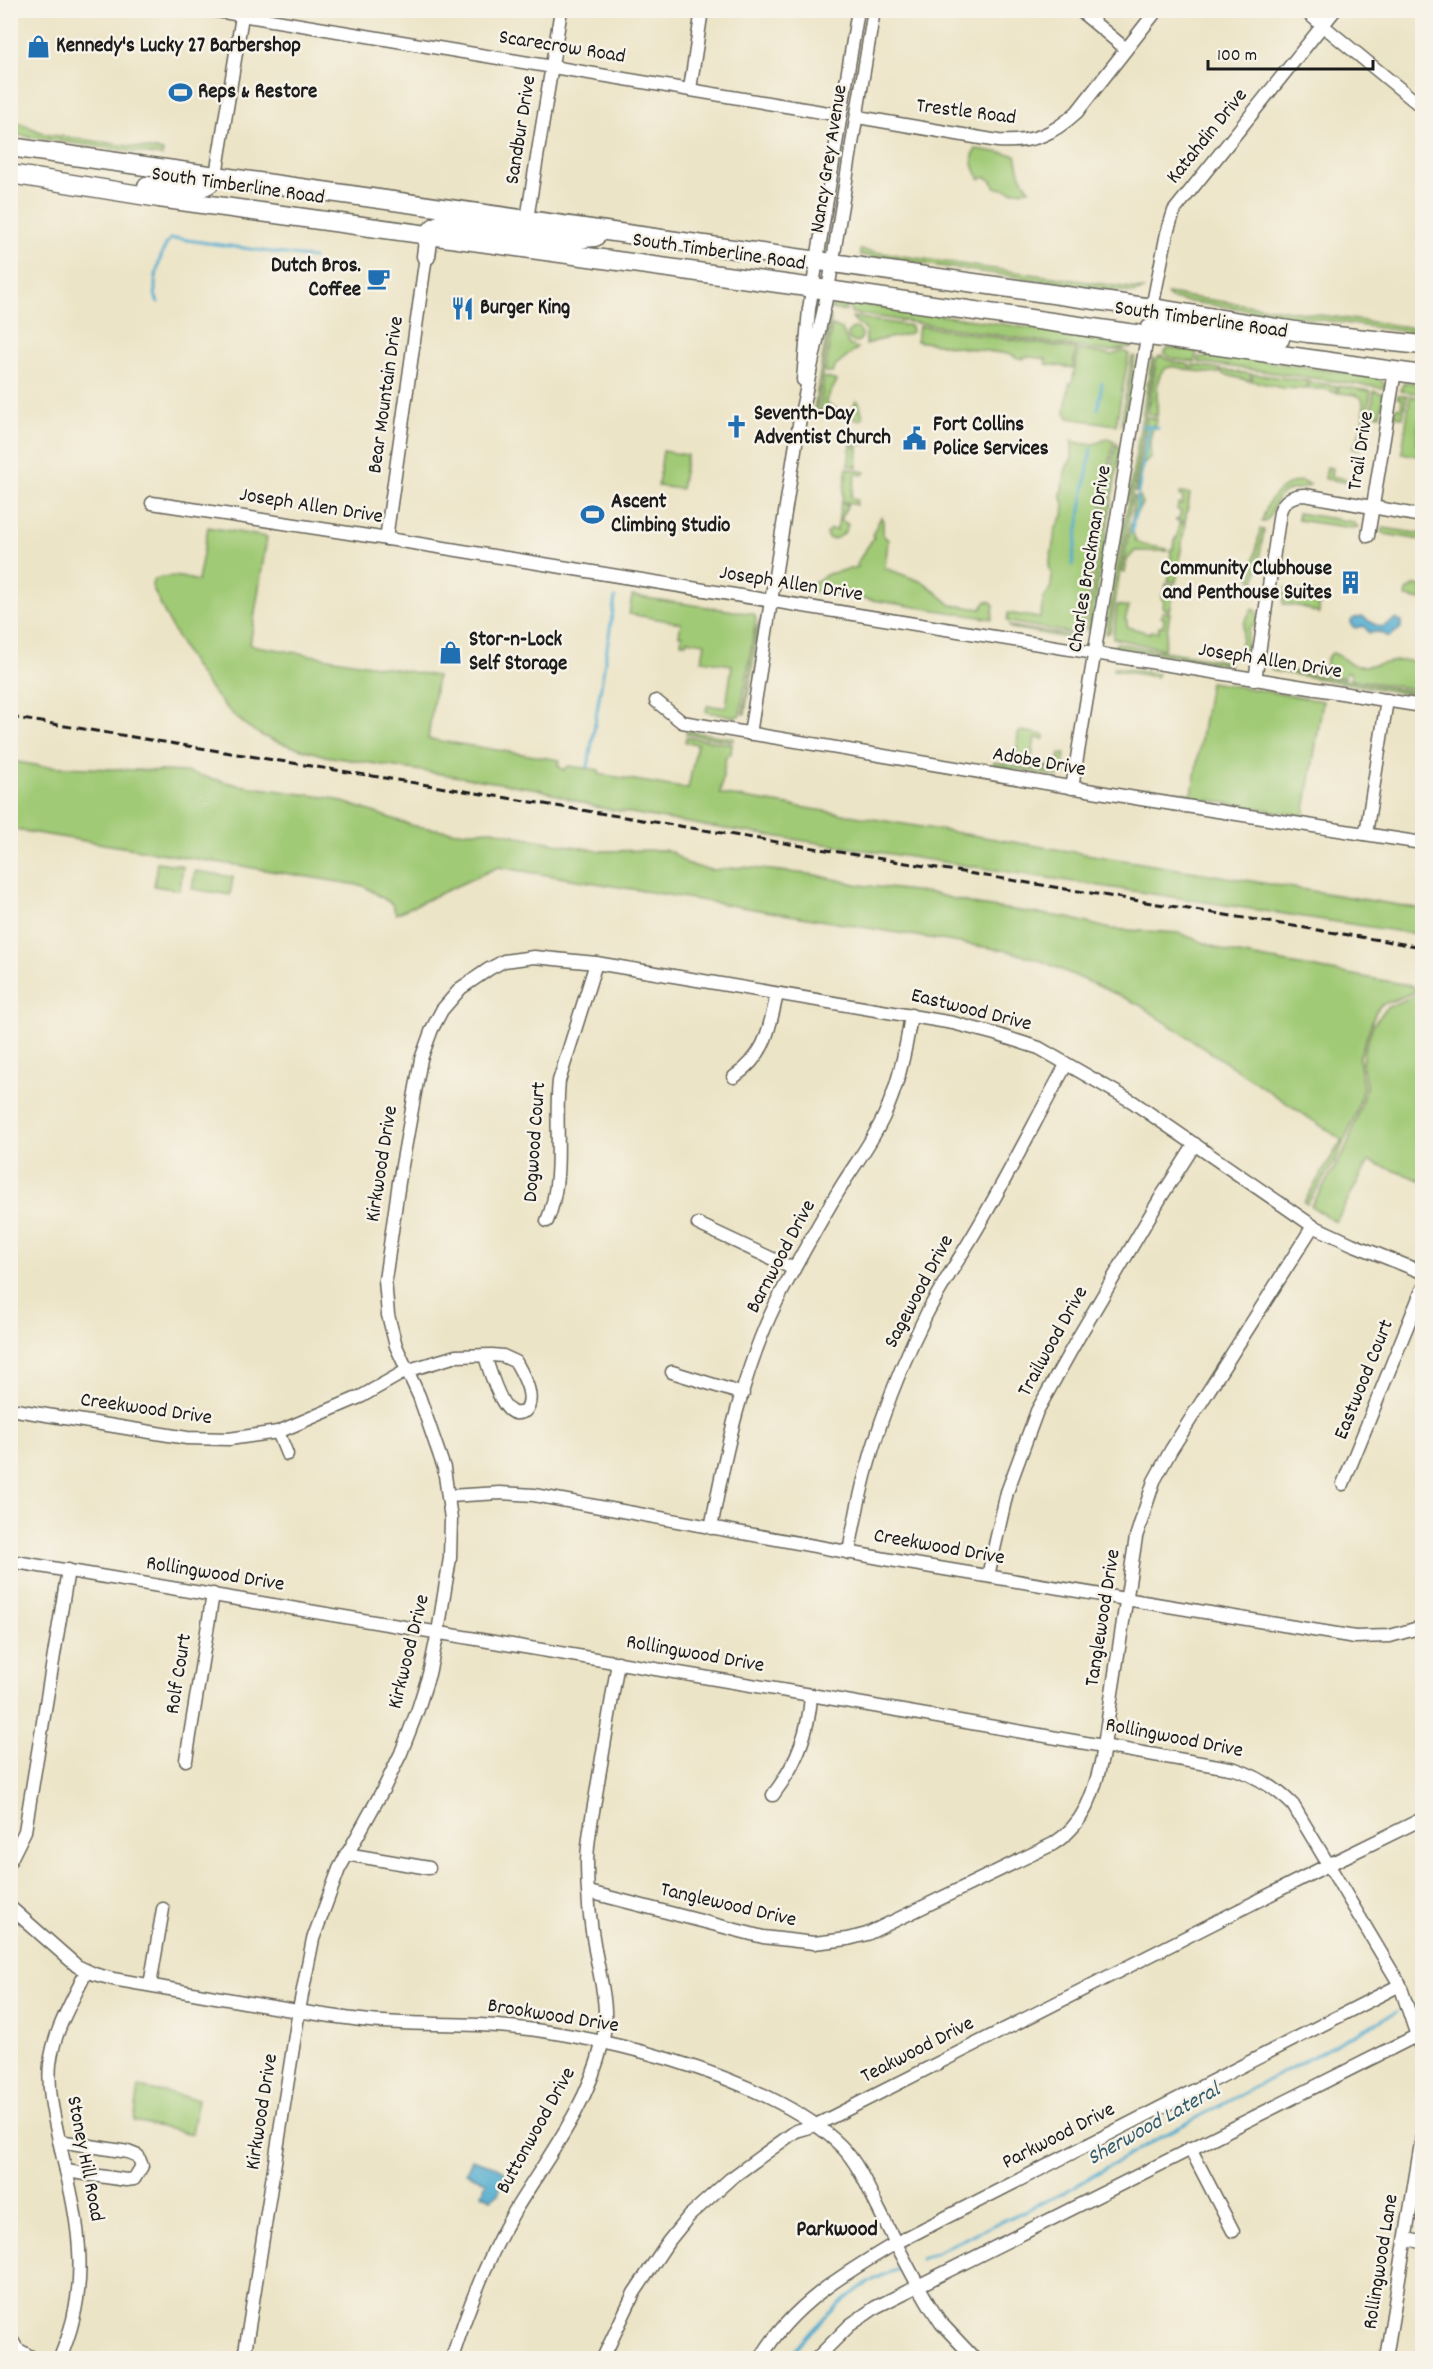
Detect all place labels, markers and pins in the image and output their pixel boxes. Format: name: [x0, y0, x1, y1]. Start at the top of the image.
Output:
place label: Kennedy's Lucky 27 Barbershop: [56, 32, 301, 62]
shop icon: Kennedy's Lucky 27 Barbershop: [25, 34, 51, 60]
place label: Reps & Restore: [198, 78, 317, 108]
sports icon: Reps & Restore: [167, 80, 193, 106]
place label: Dutch Bros. Coffee: [271, 252, 361, 306]
cafe icon: Dutch Bros. Coffee: [366, 266, 392, 292]
place label: Burger King: [480, 294, 570, 324]
restaurant icon: Burger King: [449, 296, 475, 322]
place label: Seventh-Day Adventist Church: [754, 400, 891, 454]
place label: Fort Collins Police Services: [933, 411, 1049, 465]
church icon: Seventh-Day Adventist Church: [723, 414, 749, 440]
public building icon: Fort Collins Police Services: [902, 425, 928, 451]
place label: Ascent Climbing Studio: [611, 488, 730, 542]
sports icon: Ascent Climbing Studio: [580, 502, 606, 528]
place label: Community Clubhouse and Penthouse Suites: [1160, 555, 1332, 609]
building icon: Community Clubhouse and Penthouse Suites: [1337, 569, 1363, 595]
place label: Stor-n-Lock Self Storage: [469, 626, 567, 680]
shop icon: Stor-n-Lock Self Storage: [438, 640, 464, 666]

